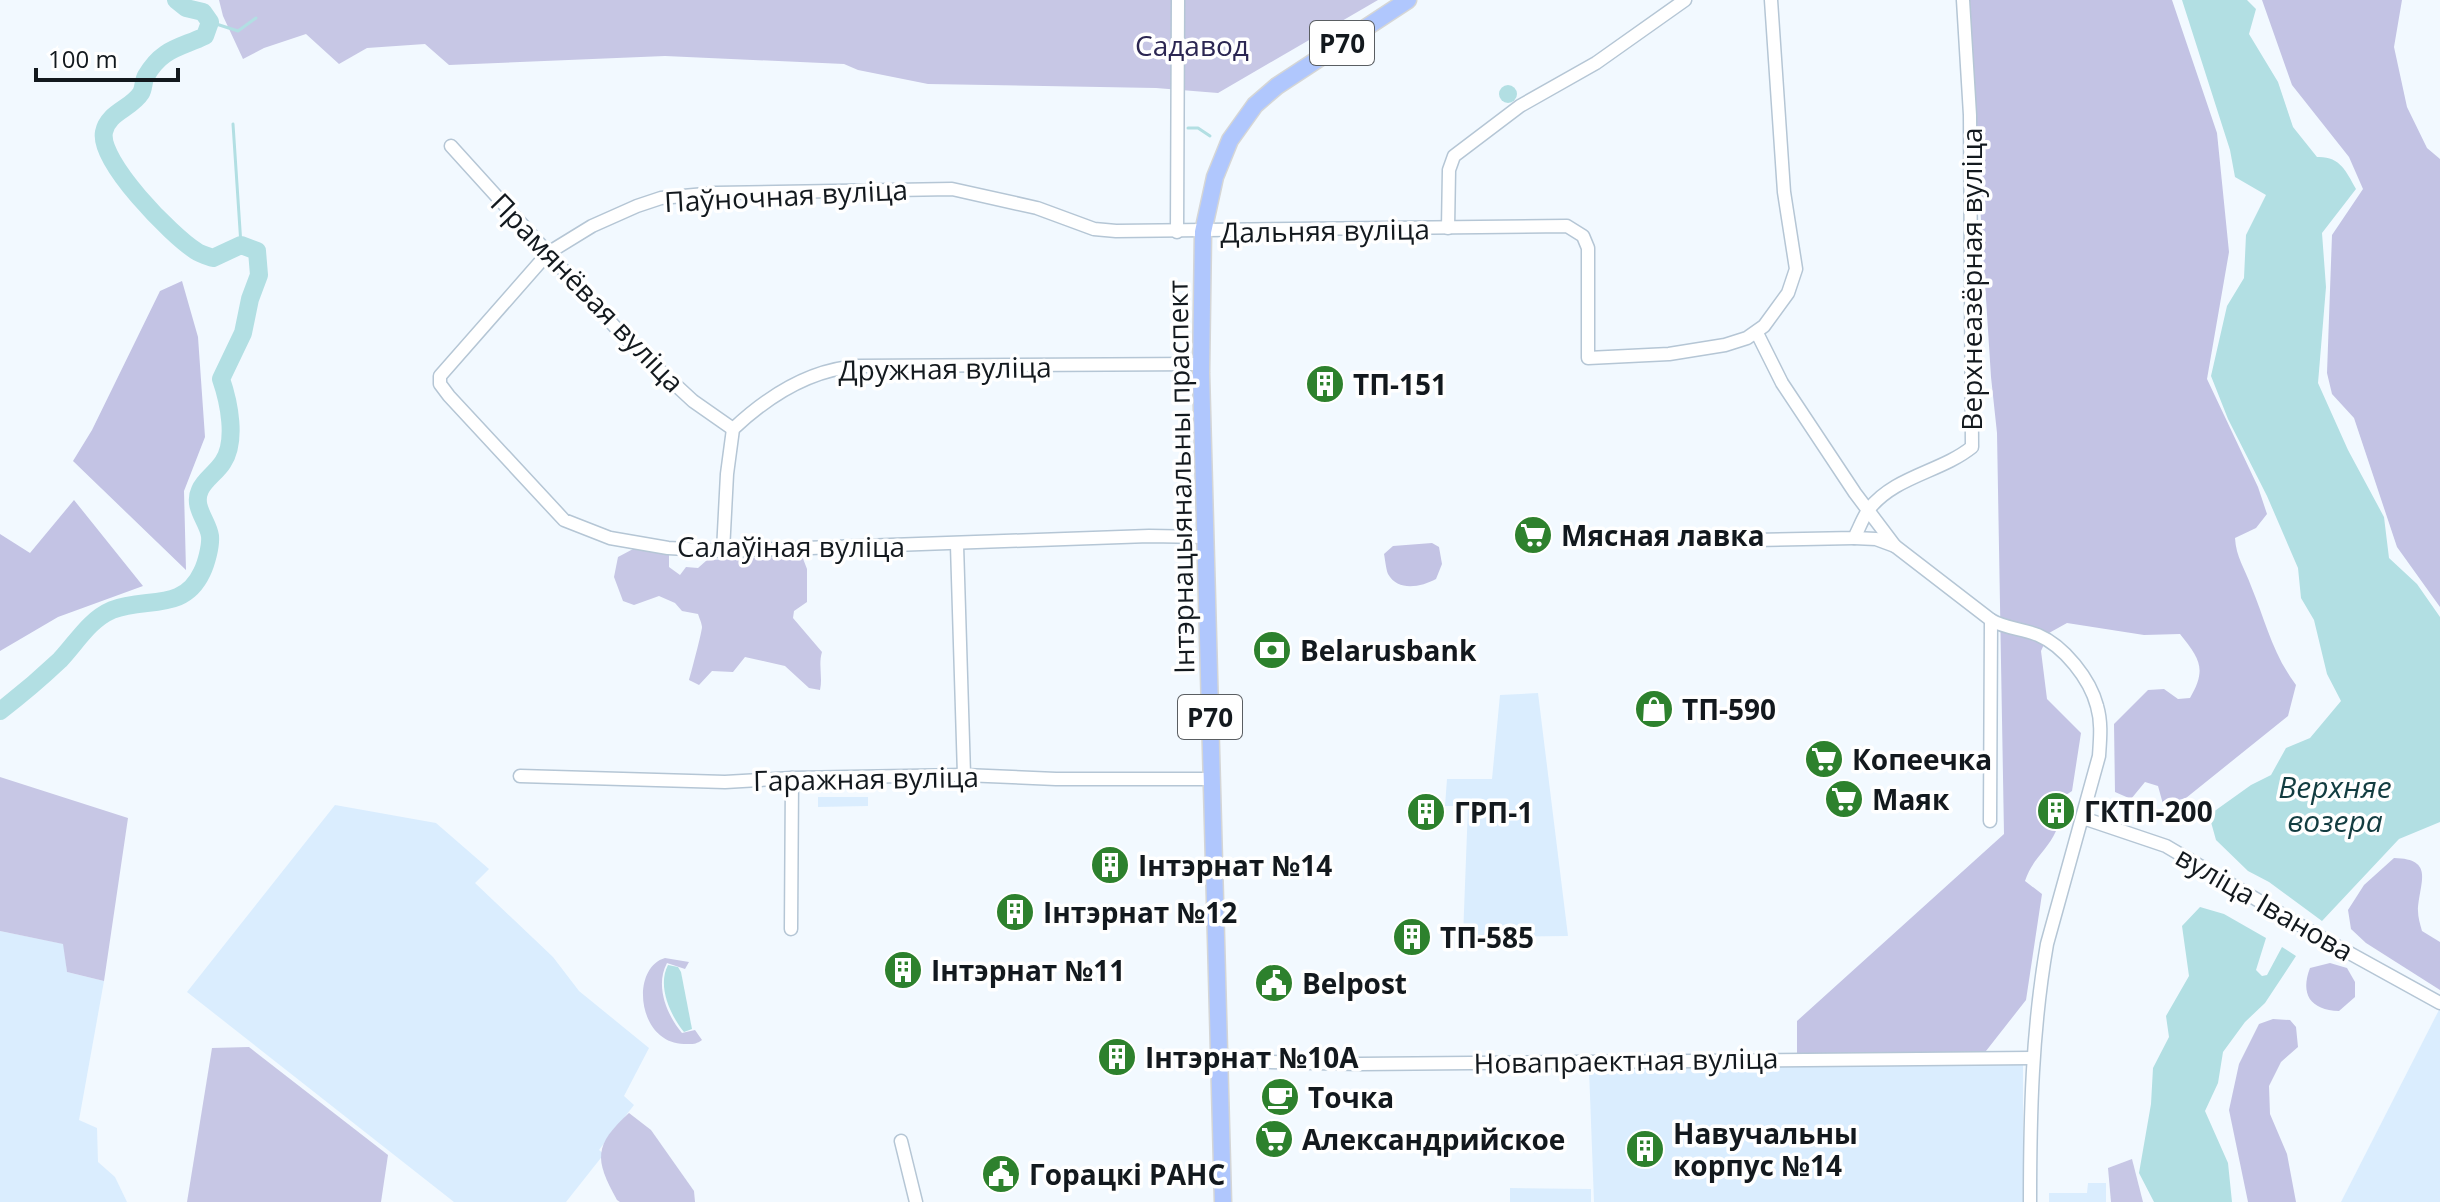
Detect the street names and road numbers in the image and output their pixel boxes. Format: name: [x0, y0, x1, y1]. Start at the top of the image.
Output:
road number: Р70: [1310, 21, 1374, 65]
street label: Верхнеазёрная вуліца: [1952, 127, 1990, 431]
street label: Паўночная вуліца: [663, 170, 909, 220]
street label: Прамянёвая вуліца: [483, 184, 693, 400]
street label: Дальняя вуліца: [1220, 209, 1430, 251]
street label: Інтэрнацыянальны праспект: [1158, 280, 1202, 674]
street label: Дружная вуліца: [838, 347, 1052, 389]
street label: Салаўіная вуліца: [677, 527, 905, 565]
road number: Р70: [1178, 695, 1242, 739]
street label: Гаражная вуліца: [753, 757, 979, 799]
street label: вуліца Іванова: [2169, 837, 2361, 969]
street label: Новапраектная вуліца: [1473, 1038, 1779, 1082]

